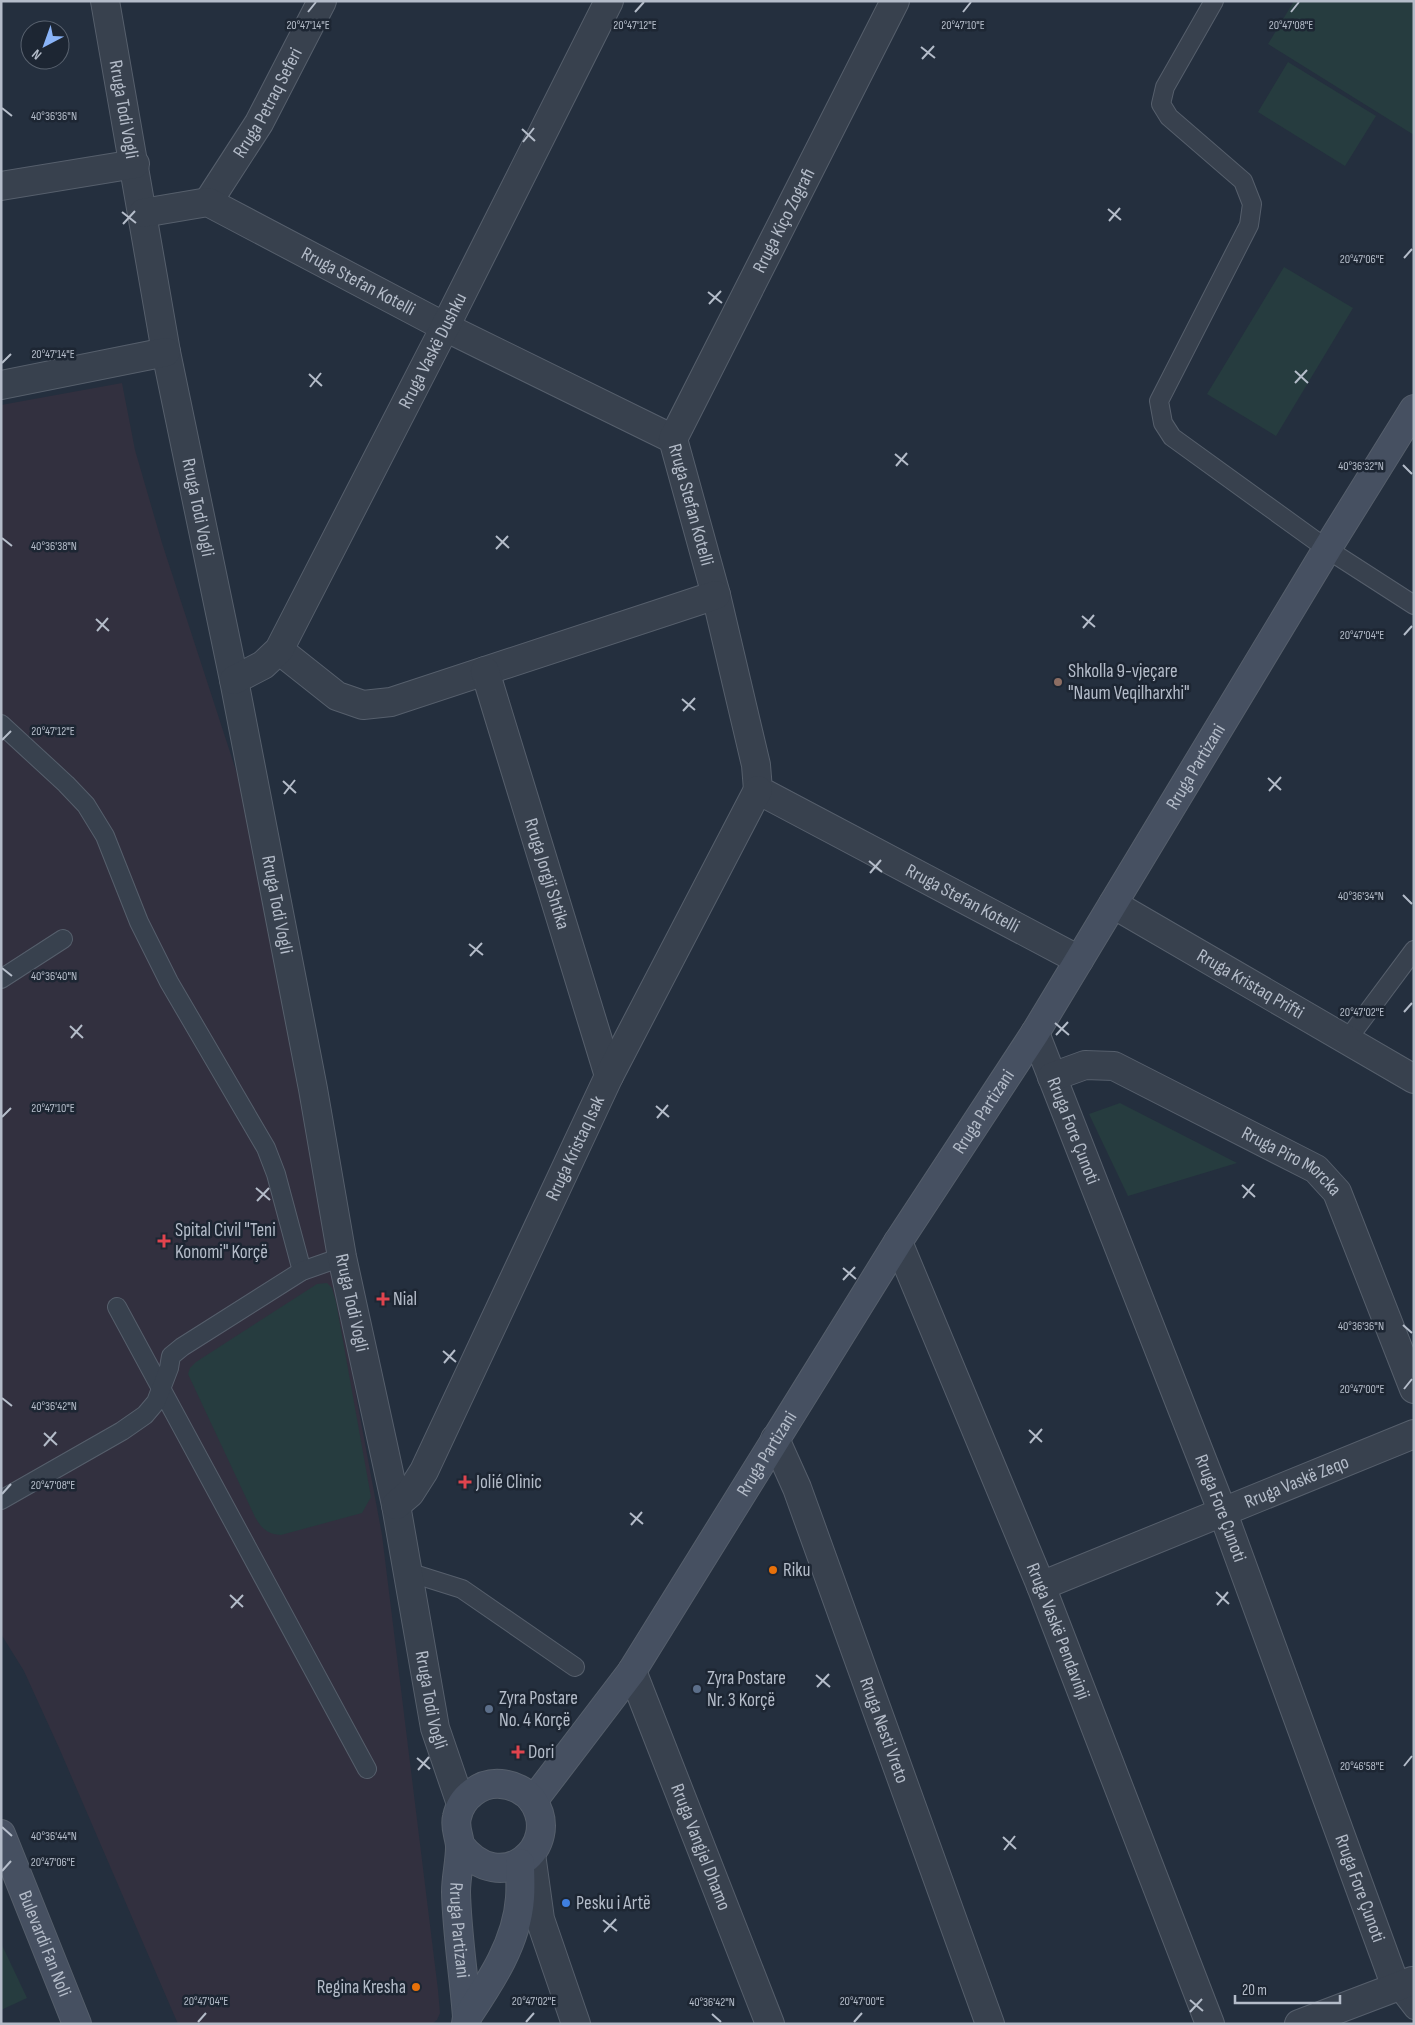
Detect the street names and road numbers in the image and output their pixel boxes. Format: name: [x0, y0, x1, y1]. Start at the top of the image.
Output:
street label: Rruga Petraq Seferi: [228, 44, 307, 162]
street label: Rruga Todi Vogli: [104, 58, 144, 160]
street label: Rruga Kiço Zografi: [748, 164, 820, 277]
street label: Rruga Stefan Kotelli: [298, 242, 419, 321]
street label: Rruga Vaskë Dushku: [393, 289, 472, 413]
street label: Rruga Stefan Kotelli: [663, 441, 719, 568]
street label: Rruga Todi Vogli: [177, 456, 220, 559]
street label: Rruga Partizani: [1161, 720, 1230, 814]
street label: Rruga Jorgji Shtika: [519, 815, 575, 932]
street label: Rruga Todi Vogli: [257, 854, 298, 956]
street label: Rruga Stefan Kotelli: [902, 859, 1024, 938]
street label: Rruga Kristaq Prifti: [1193, 944, 1308, 1024]
street label: Rruga Partizani: [948, 1065, 1019, 1158]
street label: Rruga Fore Çunoti: [1042, 1074, 1105, 1188]
street label: Rruga Kristaq Isak: [541, 1091, 610, 1204]
street label: Rruga Piro Morcka: [1238, 1122, 1346, 1201]
street label: Rruga Todi Vogli: [330, 1252, 374, 1354]
street label: Rruga Partizani: [732, 1407, 802, 1501]
street label: Rruga Vaskë Zeqo: [1241, 1450, 1352, 1513]
street label: Rruga Fore Çunoti: [1190, 1451, 1251, 1565]
street label: Rruga Vaskë Pendavinji: [1021, 1560, 1095, 1703]
street label: Rruga Todi Vogli: [410, 1649, 453, 1752]
street label: Rruga Nesti Vreto: [855, 1674, 914, 1786]
street label: Rruga Vangjel Dhamo: [666, 1780, 736, 1914]
street label: Rruga Fore Çunoti: [1330, 1831, 1390, 1945]
street label: Rruga Partizani: [444, 1882, 475, 1979]
street label: Bulevardi Fan Noli: [13, 1887, 76, 2000]

